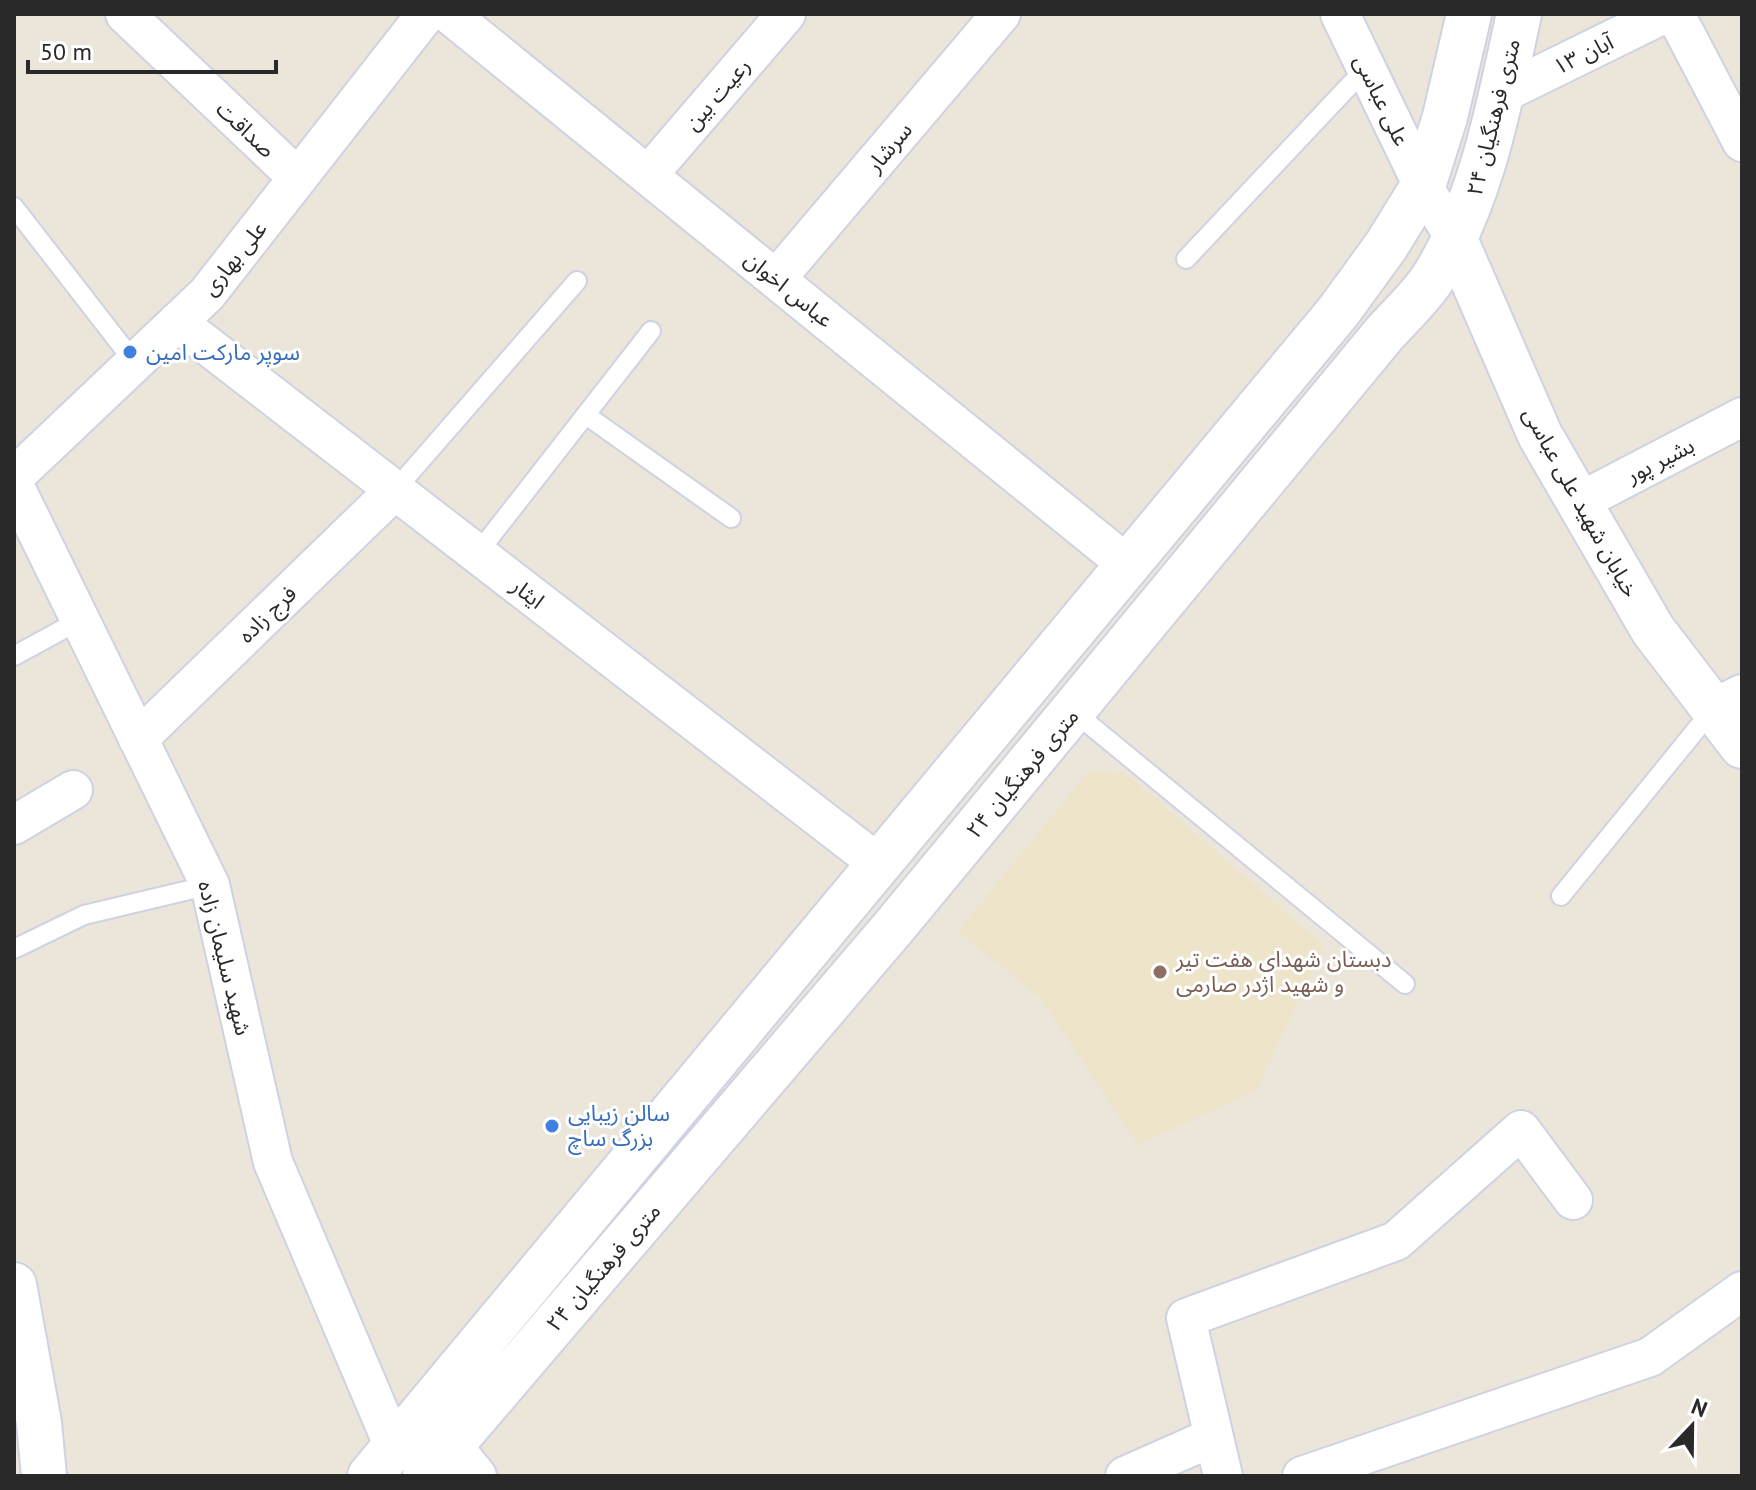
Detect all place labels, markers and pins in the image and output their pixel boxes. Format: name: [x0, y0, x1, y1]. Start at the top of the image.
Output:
place label: سوپر مارکت امین: [146, 338, 300, 367]
marker: سوپر مارکت امین: [121, 343, 139, 361]
place label: دبستان شهدای هفت تیر و شهید اژدر صارمی: [1175, 945, 1392, 998]
marker: دبستان شهدای هفت تیر و شهید اژدر صارمی: [1151, 963, 1169, 981]
place label: سالن زیبایی بزرگ ساچ: [568, 1099, 670, 1155]
marker: سالن زیبایی بزرگ ساچ: [543, 1117, 561, 1135]

